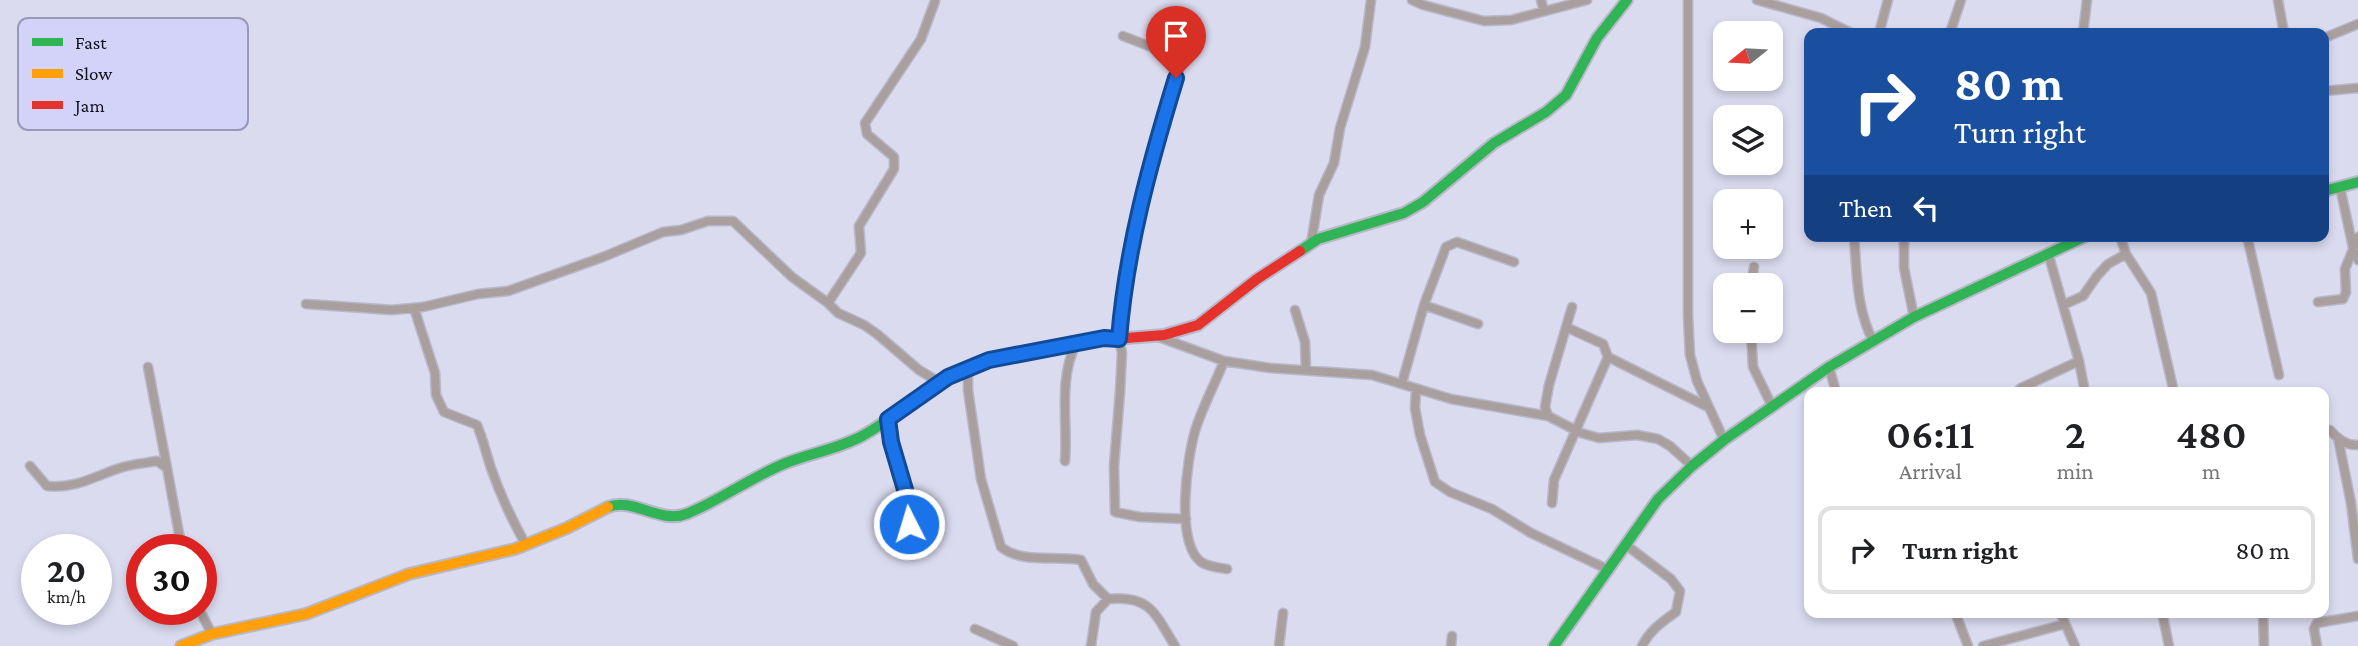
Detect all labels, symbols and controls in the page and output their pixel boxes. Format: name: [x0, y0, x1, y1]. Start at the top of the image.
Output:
pin: [1146, 6, 1206, 78]
icon: arrive: [1157, 17, 1195, 55]
legend: [18, 18, 248, 130]
north arrow: [1713, 21, 1783, 91]
map controls: [1713, 21, 1783, 343]
text: Fast: [75, 32, 107, 53]
icon: right: [1839, 56, 1930, 147]
text: 80 m: [1954, 56, 2063, 111]
text: Slow: [75, 63, 112, 84]
text: Jam: [73, 95, 105, 116]
button: layers: [1713, 105, 1783, 175]
text: Turn right: [1954, 114, 2086, 150]
button: +: [1713, 189, 1783, 259]
icon: left: [1907, 189, 1945, 227]
text: Then: [1839, 194, 1893, 223]
button: −: [1713, 273, 1783, 343]
text: 06:11: [1886, 410, 1974, 457]
text: 2: [2065, 410, 2086, 457]
text: 480: [2176, 410, 2247, 457]
text: Arrival: [1899, 458, 1962, 484]
text: min: [2057, 458, 2094, 484]
text: m: [2202, 458, 2221, 484]
position arrow: [872, 487, 946, 561]
icon: right: [1843, 531, 1881, 569]
speed limit sign: 30: [126, 534, 217, 625]
text: Turn right: [1902, 536, 2018, 565]
text: 80 m: [2236, 536, 2290, 565]
text: 20: [47, 551, 86, 590]
text: km/h: [47, 587, 86, 607]

